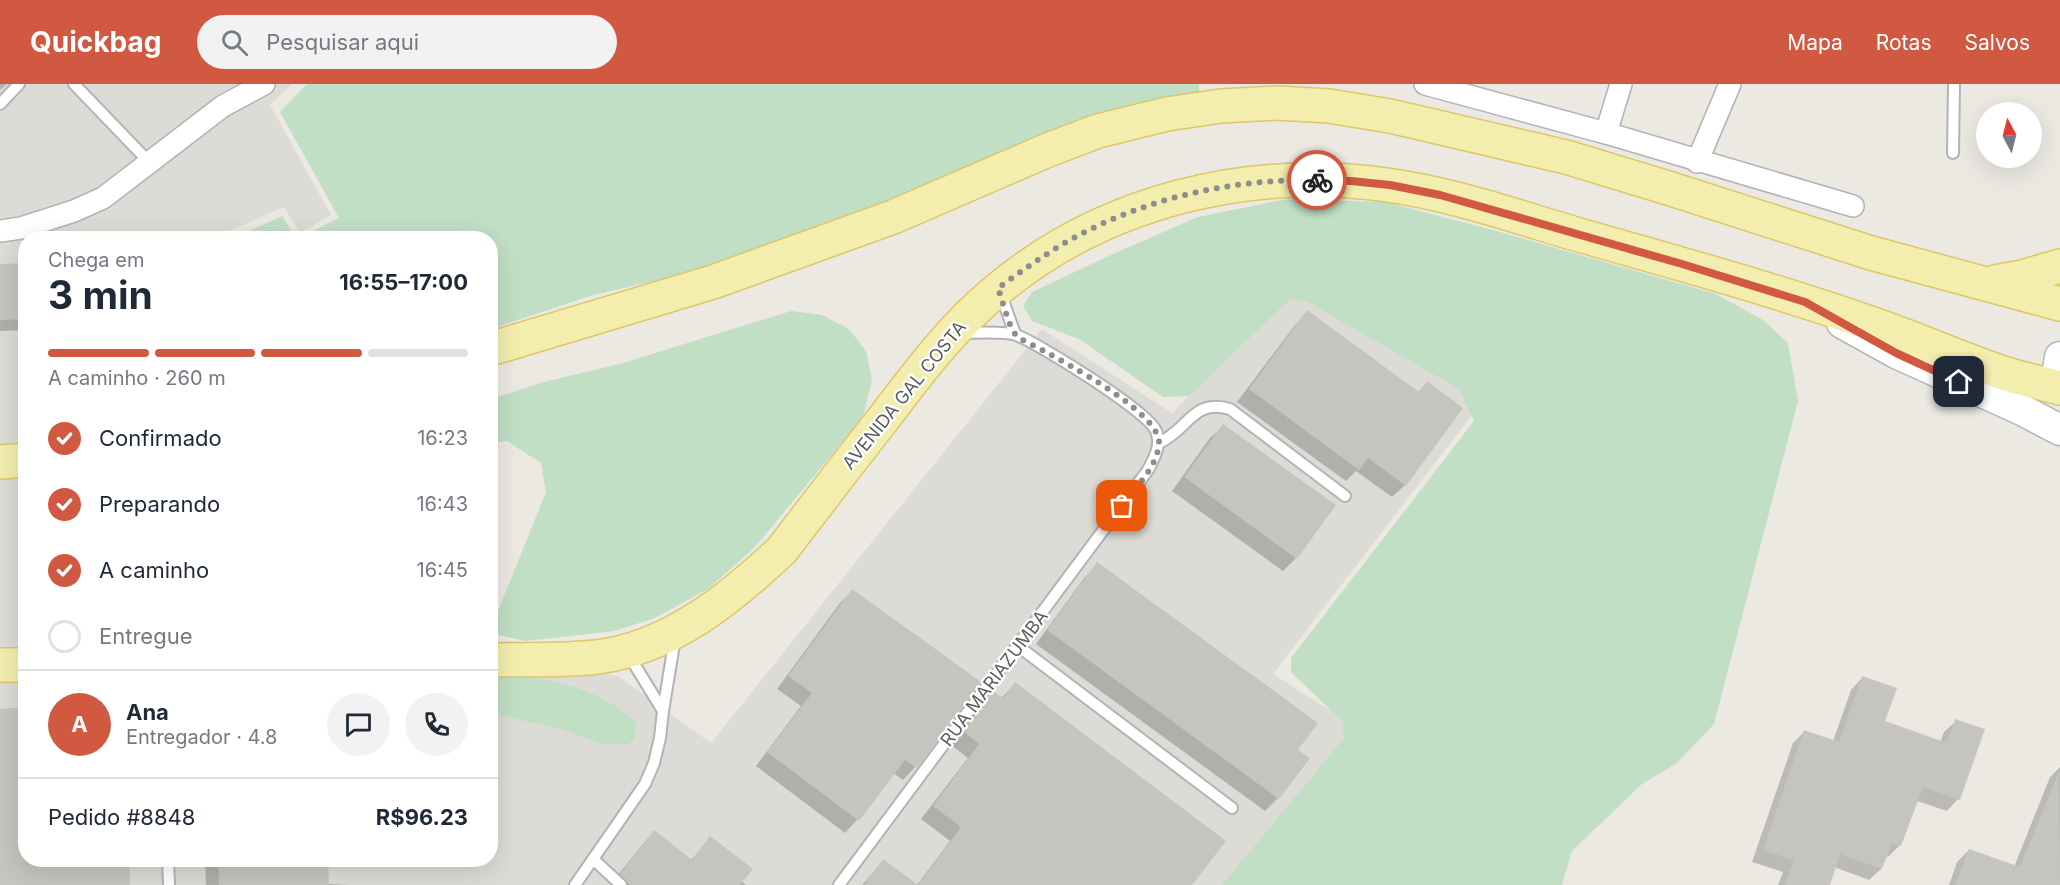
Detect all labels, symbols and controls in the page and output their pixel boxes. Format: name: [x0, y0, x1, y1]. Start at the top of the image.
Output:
search box: [197, 15, 617, 69]
text: Quickbag: [30, 25, 161, 59]
icon: search: [218, 26, 251, 59]
text: Pesquisar aqui: [266, 29, 419, 55]
text: Mapa: [1787, 30, 1843, 55]
text: Rotas: [1876, 30, 1931, 55]
text: Salvos: [1964, 30, 2030, 55]
north arrow: [1976, 102, 2042, 168]
map controls: [1976, 102, 2042, 168]
courier: [1287, 150, 1347, 210]
icon: bike: [1301, 164, 1334, 197]
text: Chega em: [48, 248, 144, 272]
text: 16:55–17:00: [339, 269, 468, 295]
text: 3 min: [48, 271, 153, 318]
street label: AVENIDA GAL COSTA: [838, 317, 970, 473]
pin: [1933, 356, 1984, 407]
icon: home: [1942, 365, 1975, 398]
text: A caminho · 260 m: [48, 366, 226, 390]
icon: check: [48, 422, 81, 455]
text: Confirmado: [99, 425, 222, 451]
text: 16:23: [417, 426, 468, 450]
pin: [1096, 480, 1147, 531]
icon: check: [48, 488, 81, 521]
icon: bag: [1105, 489, 1138, 522]
text: Preparando: [99, 491, 220, 517]
text: 16:43: [416, 492, 468, 516]
icon: check: [48, 554, 81, 587]
text: A caminho: [99, 557, 209, 583]
text: 16:45: [417, 558, 468, 582]
street label: RUA MARIAZUMBA: [936, 606, 1052, 750]
text: Entregue: [99, 623, 193, 649]
button: chat: [327, 693, 390, 756]
button: phone: [405, 693, 468, 756]
text: Ana: [126, 699, 169, 725]
text: A: [71, 711, 88, 737]
text: Entregador · 4.8: [126, 725, 277, 749]
text: Pedido #8848: [48, 804, 195, 830]
text: R$96.23: [376, 804, 468, 830]

